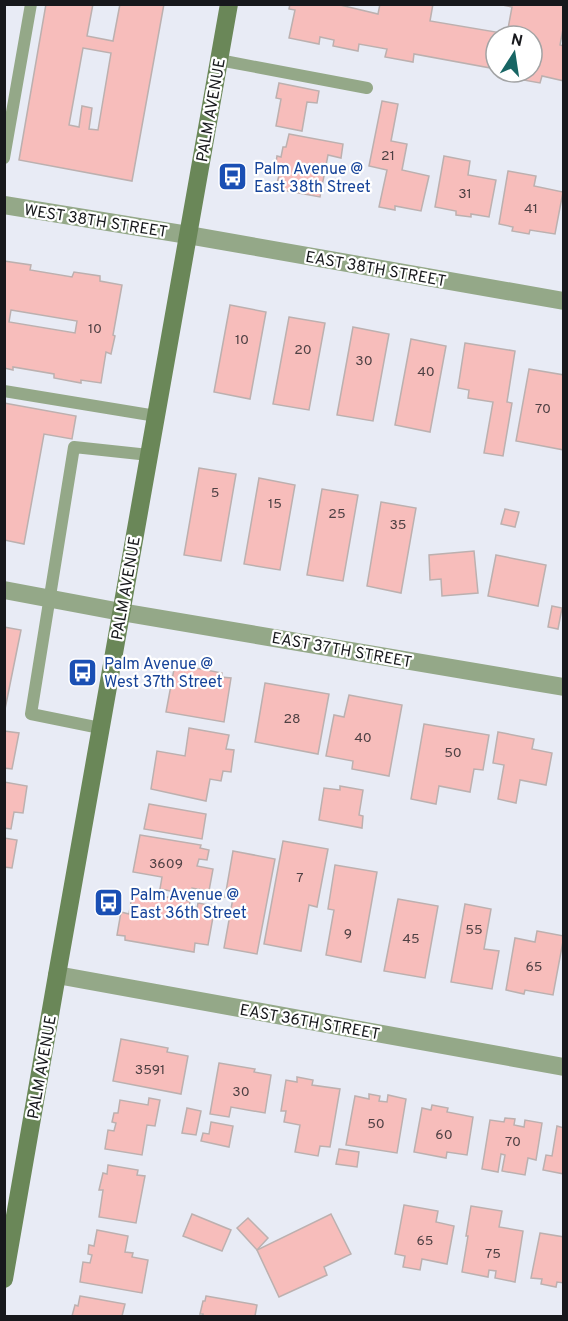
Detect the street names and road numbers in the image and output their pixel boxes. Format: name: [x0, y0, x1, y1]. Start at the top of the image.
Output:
street label: PALM AVENUE: [193, 57, 231, 164]
street label: WEST 38TH STREET: [22, 201, 169, 243]
street label: EAST 38TH STREET: [304, 248, 448, 292]
street label: PALM AVENUE: [108, 535, 146, 642]
street label: EAST 37TH STREET: [270, 629, 413, 673]
street label: EAST 36TH STREET: [238, 1001, 381, 1045]
street label: PALM AVENUE: [24, 1014, 62, 1121]

